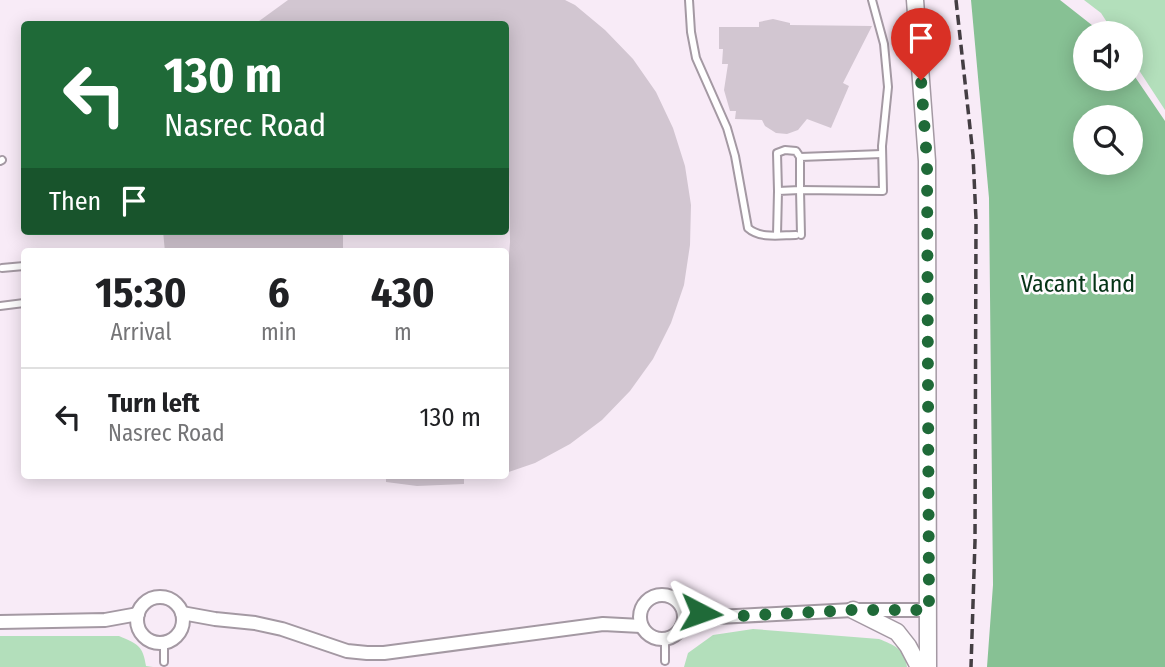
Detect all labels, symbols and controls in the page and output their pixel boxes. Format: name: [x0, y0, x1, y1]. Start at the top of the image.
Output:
pin: [891, 8, 951, 80]
icon: arrive: [902, 19, 940, 57]
map controls: [1073, 21, 1143, 175]
button: sound: [1073, 21, 1143, 91]
text: 130 m: [164, 46, 282, 105]
icon: left: [49, 49, 140, 140]
button: search: [1073, 105, 1143, 175]
text: Nasrec Road: [164, 106, 326, 144]
icon: arrive: [115, 182, 153, 220]
text: Then: [49, 186, 101, 217]
text: 15:30: [95, 268, 187, 318]
text: 6: [268, 268, 290, 318]
text: 430: [371, 268, 435, 318]
park label: Vacant land: [1021, 270, 1135, 298]
text: Arrival: [110, 318, 171, 346]
text: min: [261, 318, 297, 346]
text: m: [394, 318, 412, 346]
text: Turn left: [108, 388, 200, 419]
icon: left: [49, 398, 87, 436]
text: 130 m: [419, 402, 481, 433]
text: Nasrec Road: [108, 419, 225, 447]
position arrow: [664, 576, 738, 650]

